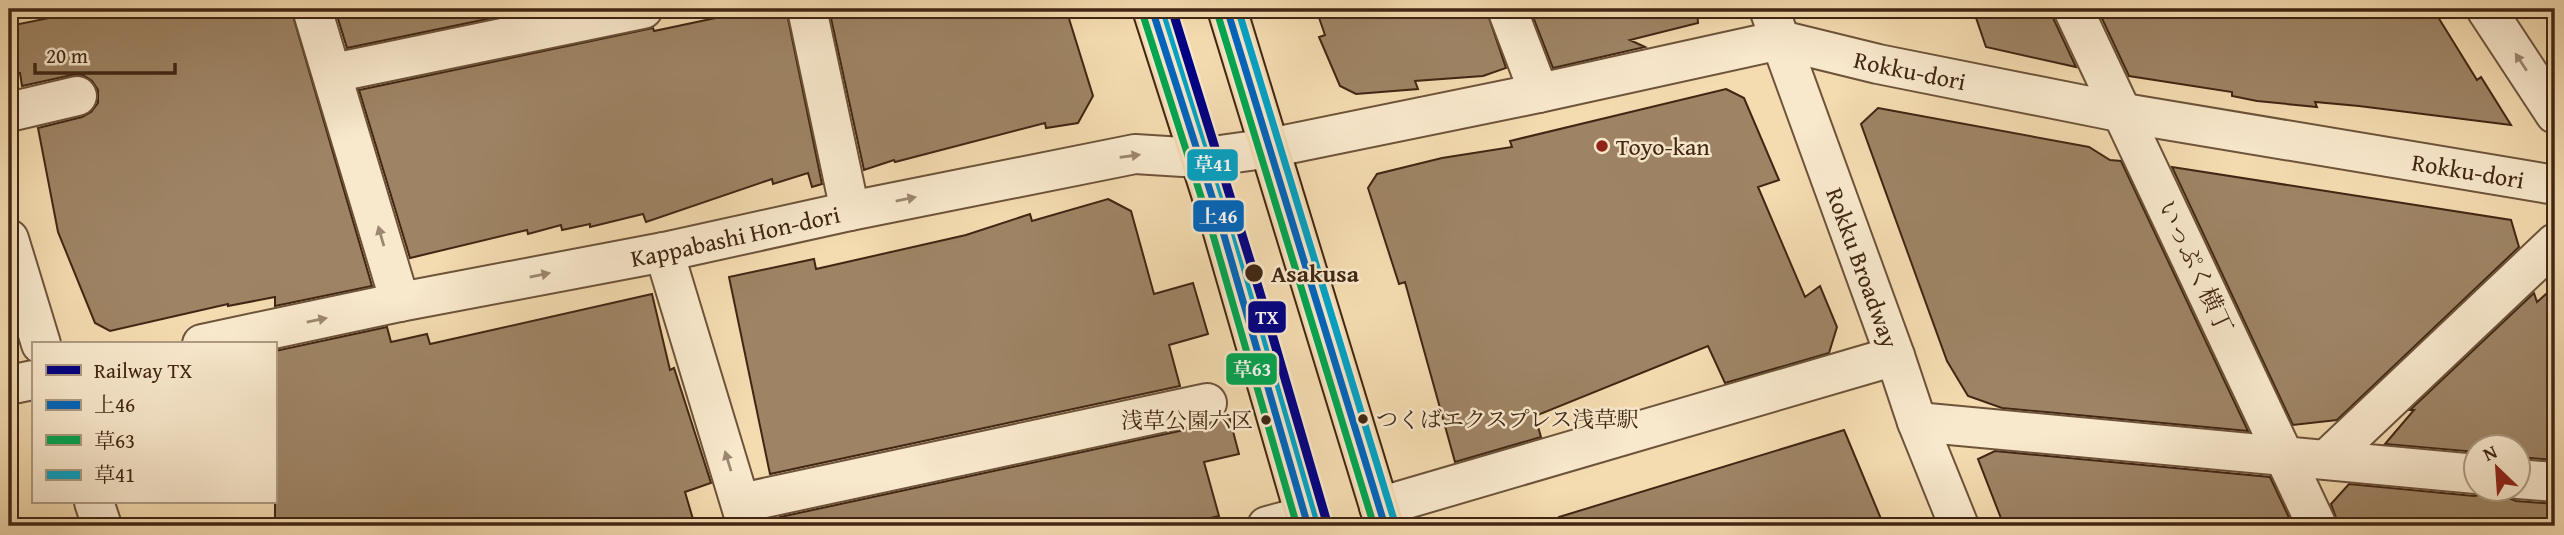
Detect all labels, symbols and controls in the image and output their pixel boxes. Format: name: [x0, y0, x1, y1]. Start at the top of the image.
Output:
scale bar: [35, 32, 175, 76]
text: 20 m: [46, 40, 88, 71]
street label: Rokku-dori: [1851, 41, 1969, 99]
one-way arrow: [2514, 52, 2527, 71]
place label: Toyo-kan: [1616, 129, 1710, 164]
marker: Toyo-kan: [1594, 138, 1610, 154]
street label: Rokku-dori: [2409, 144, 2527, 197]
line badge: 草41: [1186, 148, 1239, 182]
one-way arrow: [1119, 150, 1141, 161]
text: 草41: [1194, 150, 1232, 178]
street label: Rokku Broadway: [1818, 182, 1908, 353]
one-way arrow: [895, 194, 917, 205]
street label: いっぷく横丁: [2150, 194, 2242, 340]
street label: Kappabashi Hon-dori: [628, 196, 843, 275]
line badge: 上46: [1192, 199, 1245, 233]
text: 上46: [1199, 202, 1237, 230]
one-way arrow: [375, 226, 385, 247]
place label: Asakusa: [1271, 256, 1360, 291]
marker: Asakusa: [1243, 262, 1265, 284]
one-way arrow: [529, 270, 551, 281]
line badge: TX: [1247, 300, 1287, 334]
text: TX: [1255, 303, 1279, 331]
one-way arrow: [306, 314, 328, 325]
legend: [32, 342, 276, 504]
line badge: 草63: [1225, 352, 1278, 386]
text: Railway TX: [94, 355, 192, 386]
text: 草63: [1233, 355, 1271, 383]
text: 上46: [94, 389, 135, 420]
place label: つくばエクスプレス浅草駅: [1376, 403, 1638, 435]
place label: 浅草公園六区: [1121, 404, 1253, 436]
marker: つくばエクスプレス浅草駅: [1356, 412, 1370, 426]
marker: 浅草公園六区: [1259, 413, 1273, 427]
text: 草63: [94, 425, 135, 456]
north arrow: [2462, 434, 2532, 504]
text: N: [2478, 437, 2502, 468]
one-way arrow: [722, 450, 732, 471]
text: 草41: [94, 459, 135, 490]

